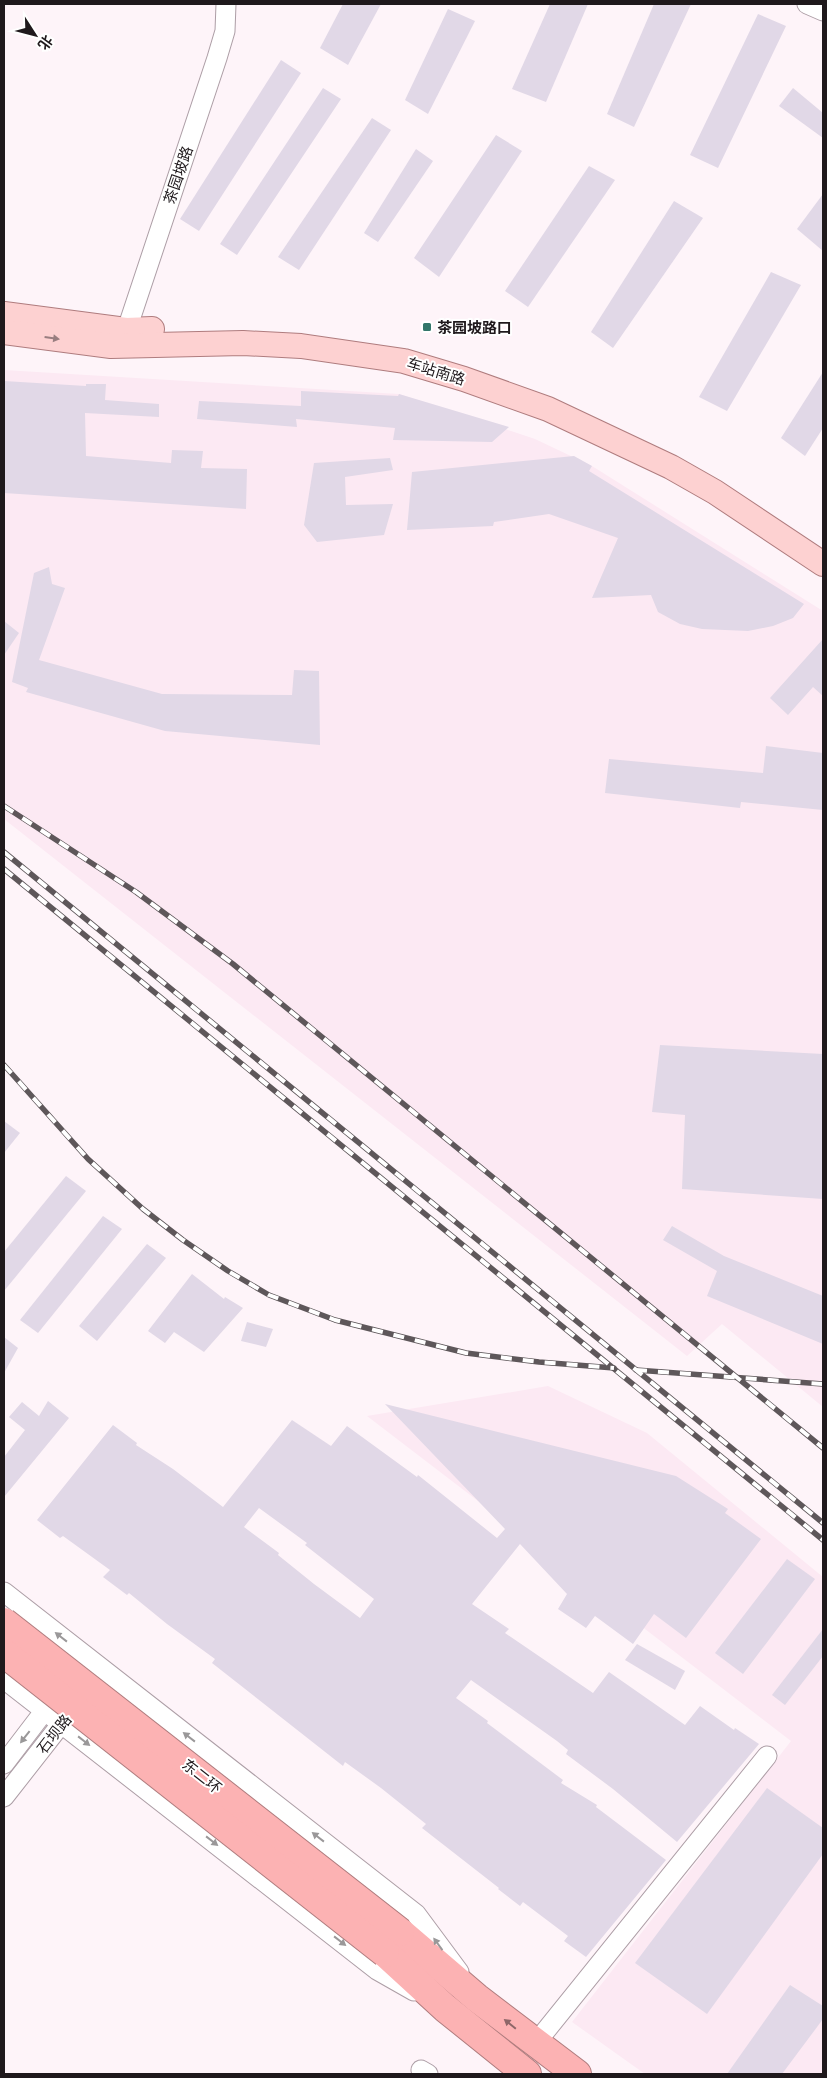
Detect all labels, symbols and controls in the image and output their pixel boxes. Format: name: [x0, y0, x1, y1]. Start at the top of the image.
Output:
north arrow: [10, 10, 60, 60]
text: 北: [33, 31, 58, 54]
street label: 茶园坡路: [158, 143, 198, 207]
place label: 茶园坡路口: [437, 317, 512, 338]
marker: 茶园坡路口: [421, 321, 433, 333]
one-way arrow: [44, 334, 60, 342]
street label: 车站南路: [404, 352, 468, 390]
one-way arrow: [54, 1632, 68, 1642]
street label: 石坝路: [32, 1710, 76, 1758]
one-way arrow: [19, 1730, 30, 1743]
one-way arrow: [183, 1731, 196, 1742]
one-way arrow: [77, 1736, 90, 1747]
street label: 东二环: [178, 1754, 226, 1798]
one-way arrow: [311, 1831, 324, 1842]
one-way arrow: [205, 1836, 218, 1847]
one-way arrow: [333, 1936, 346, 1947]
one-way arrow: [433, 1937, 443, 1951]
one-way arrow: [504, 2018, 517, 2029]

